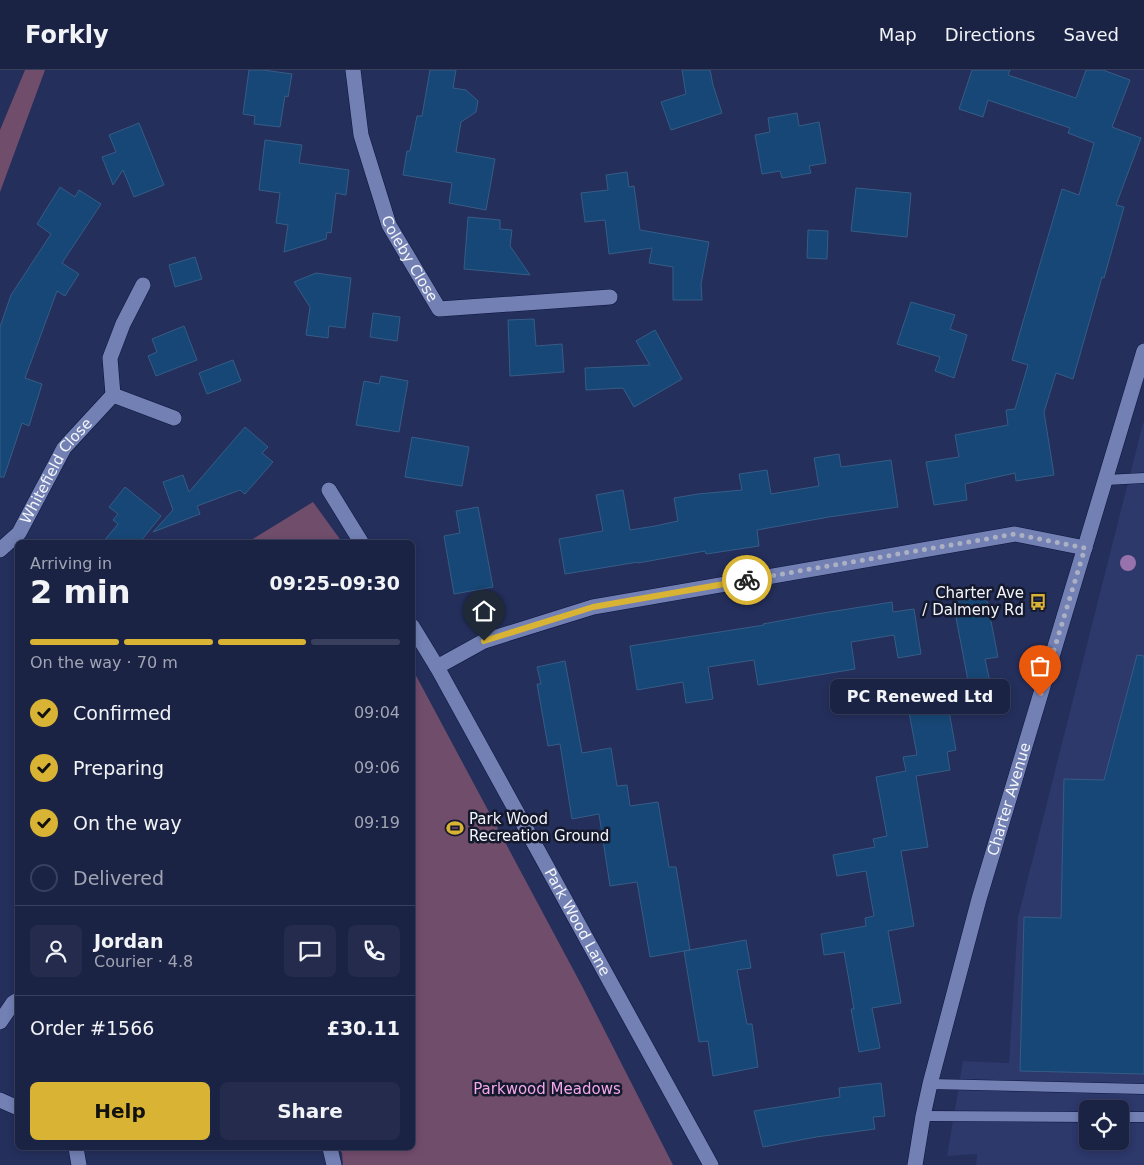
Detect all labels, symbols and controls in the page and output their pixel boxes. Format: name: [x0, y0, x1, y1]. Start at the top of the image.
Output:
text: Forkly: [25, 21, 109, 49]
text: Map: [879, 24, 917, 45]
text: Directions: [945, 24, 1035, 45]
text: Saved: [1063, 24, 1119, 45]
street label: Coleby Close: [378, 213, 442, 305]
street label: Whitefield Close: [16, 415, 96, 527]
text: Arriving in: [30, 554, 112, 573]
courier: [722, 555, 772, 605]
icon: bike: [733, 566, 761, 594]
text: 09:25–09:30: [270, 572, 400, 594]
text: 2 min: [30, 573, 131, 611]
place label: Charter Ave / Dalmeny Rd: [922, 584, 1024, 619]
pin: [463, 590, 505, 641]
bus stop icon: Charter Ave / Dalmeny Rd: [1028, 592, 1048, 612]
icon: home: [470, 597, 498, 625]
pin: [1019, 645, 1061, 696]
icon: bag: [1026, 652, 1054, 680]
text: On the way · 70 m: [30, 653, 178, 672]
callout: PC Renewed Ltd: [830, 678, 1010, 714]
text: PC Renewed Ltd: [847, 687, 993, 706]
icon: check: [30, 699, 58, 727]
text: Confirmed: [73, 702, 172, 724]
text: 09:04: [354, 703, 400, 722]
street label: Charter Avenue: [984, 740, 1035, 858]
icon: check: [30, 754, 58, 782]
text: Preparing: [73, 757, 164, 779]
text: 09:06: [354, 758, 400, 777]
icon: check: [30, 809, 58, 837]
place label: Park Wood Recreation Ground: [469, 810, 609, 845]
text: On the way: [73, 812, 182, 834]
text: 09:19: [354, 813, 400, 832]
sports icon: Park Wood Recreation Ground: [445, 818, 465, 838]
street label: Park Wood Lane: [540, 865, 614, 979]
text: Delivered: [73, 867, 164, 889]
button: person: [30, 925, 82, 977]
button: chat: [284, 925, 336, 977]
button: phone: [348, 925, 400, 977]
text: Jordan: [94, 930, 163, 952]
text: Courier · 4.8: [94, 952, 193, 971]
text: Order #1566: [30, 1017, 154, 1039]
text: £30.11: [327, 1017, 400, 1039]
park label: Parkwood Meadows: [473, 1080, 621, 1098]
button: Help: [30, 1082, 210, 1140]
button: Share: [220, 1082, 400, 1140]
map controls: [1079, 1100, 1129, 1150]
button: locate: [1079, 1100, 1129, 1150]

